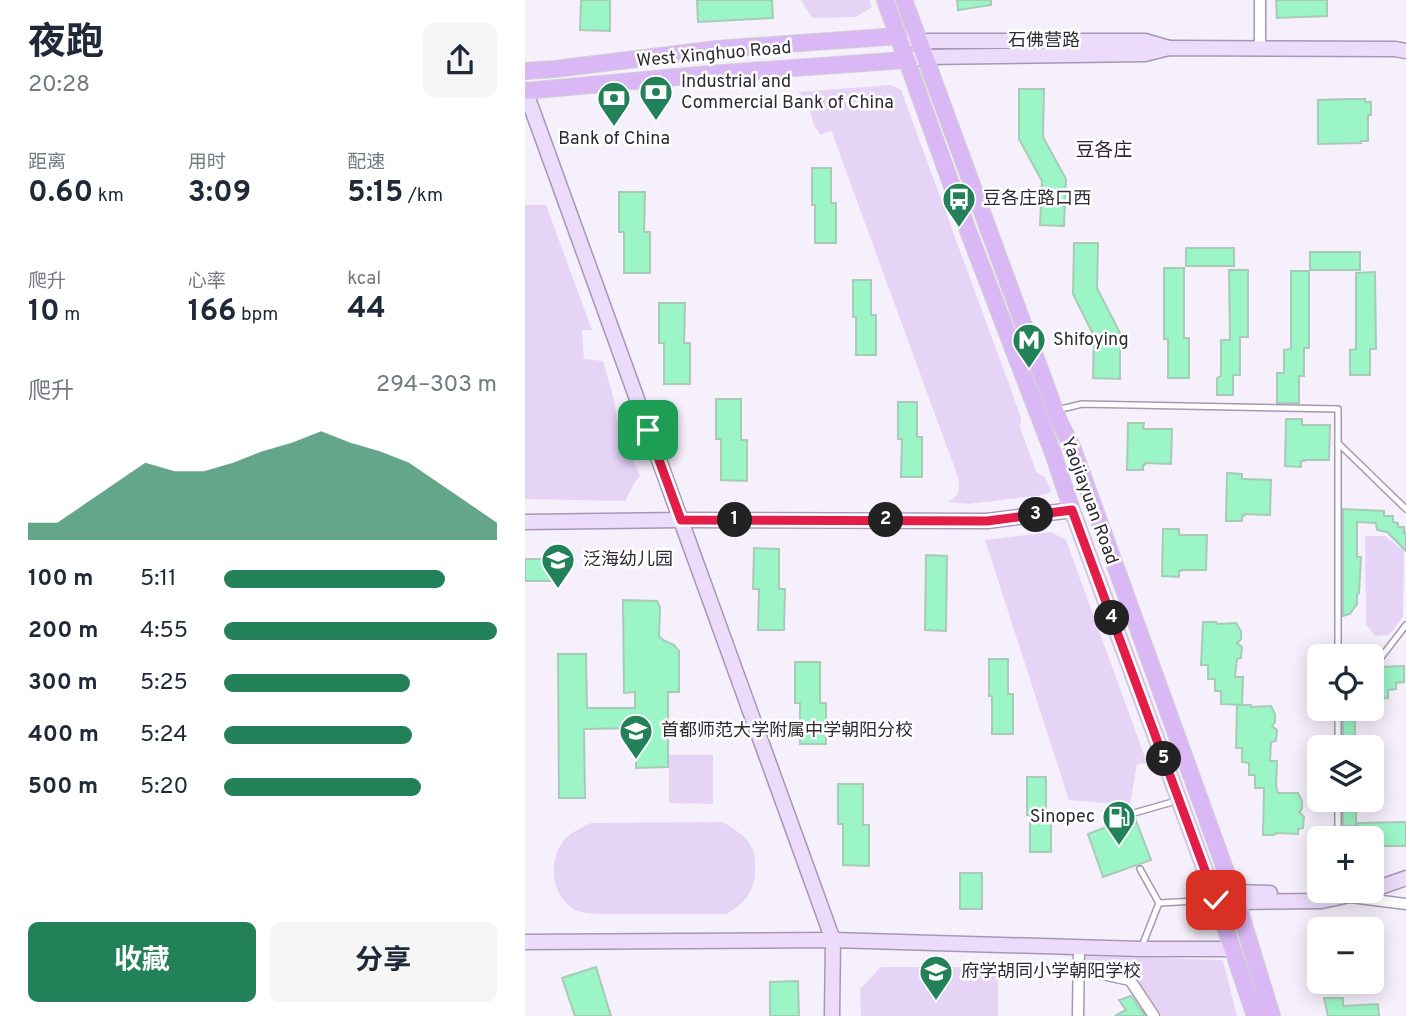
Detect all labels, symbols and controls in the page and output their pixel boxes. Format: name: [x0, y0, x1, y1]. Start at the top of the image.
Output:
text: 夜跑: [28, 20, 104, 69]
button: share: [423, 23, 497, 97]
street label: 石佛营路: [1008, 30, 1080, 53]
street label: West Xinghuo Road: [636, 37, 792, 73]
text: 20:28: [28, 71, 90, 100]
place label: Industrial and Commercial Bank of China: [681, 71, 894, 115]
bank icon: Industrial and Commercial Bank of China: [637, 73, 675, 122]
bank icon: Bank of China: [595, 79, 633, 128]
place label: Bank of China: [558, 128, 670, 151]
district label: 豆各庄: [1075, 139, 1133, 163]
text: 距离: [28, 151, 66, 175]
text: 用时: [188, 151, 226, 175]
text: 配速: [347, 151, 385, 175]
text: 0.60: [28, 175, 93, 212]
text: 3:09: [188, 175, 251, 212]
text: 5:15: [347, 175, 403, 212]
bus stop icon: 豆各庄路口西: [940, 180, 978, 229]
text: km: [93, 184, 124, 208]
text: /km: [403, 184, 443, 208]
place label: 豆各庄路口西: [983, 188, 1091, 211]
text: kcal: [347, 267, 381, 291]
text: 爬升: [28, 270, 66, 294]
text: 心率: [188, 270, 226, 294]
text: 44: [347, 291, 386, 328]
text: 10: [28, 294, 60, 331]
text: 166: [188, 294, 237, 331]
text: m: [60, 303, 80, 327]
text: bpm: [237, 303, 278, 327]
metro station icon: Shifoying: [1010, 321, 1048, 370]
place label: Shifoying: [1053, 329, 1129, 352]
text: 294–303 m: [376, 371, 497, 400]
text: 爬升: [28, 378, 74, 407]
pin: [618, 400, 678, 460]
icon: arrive: [629, 411, 667, 449]
street label: Yaojiayuan Road: [1055, 434, 1123, 568]
pin: 3: [1019, 498, 1053, 532]
text: 3: [1030, 502, 1041, 526]
pin: 1: [717, 503, 753, 538]
pin: 2: [869, 503, 903, 538]
text: 1: [731, 507, 738, 531]
text: 2: [880, 507, 891, 531]
school or university icon: 泛海幼儿园: [539, 541, 577, 590]
place label: 泛海幼儿园: [583, 549, 673, 572]
text: 100 m: [28, 565, 93, 594]
text: 5:11: [140, 565, 177, 594]
pin: 4: [1095, 600, 1129, 636]
text: 4: [1105, 605, 1118, 629]
text: 200 m: [28, 617, 98, 646]
text: 4:55: [140, 617, 188, 646]
map controls: [1307, 644, 1384, 994]
button: locate: [1307, 644, 1384, 721]
text: 300 m: [28, 669, 98, 698]
text: 5:25: [140, 669, 188, 698]
school or university icon: 首都师范大学附属中学朝阳分校: [617, 712, 655, 761]
place label: 首都师范大学附属中学朝阳分校: [661, 720, 913, 743]
text: 400 m: [28, 721, 99, 750]
text: 5:24: [140, 721, 188, 750]
button: layers: [1307, 735, 1384, 812]
pin: 5: [1147, 742, 1181, 776]
text: 5: [1158, 746, 1169, 770]
text: 500 m: [28, 773, 98, 802]
text: 5:20: [140, 773, 188, 802]
fuel station icon: Sinopec: [1100, 798, 1138, 847]
place label: Sinopec: [1030, 806, 1095, 829]
button: +: [1307, 826, 1384, 903]
pin: [1186, 870, 1246, 930]
icon: check: [1197, 881, 1235, 919]
button: −: [1307, 917, 1384, 994]
button: 收藏: [28, 922, 256, 1002]
button: 分享: [270, 922, 497, 1002]
school or university icon: 府学胡同小学朝阳学校: [917, 953, 955, 1002]
place label: 府学胡同小学朝阳学校: [961, 961, 1141, 984]

